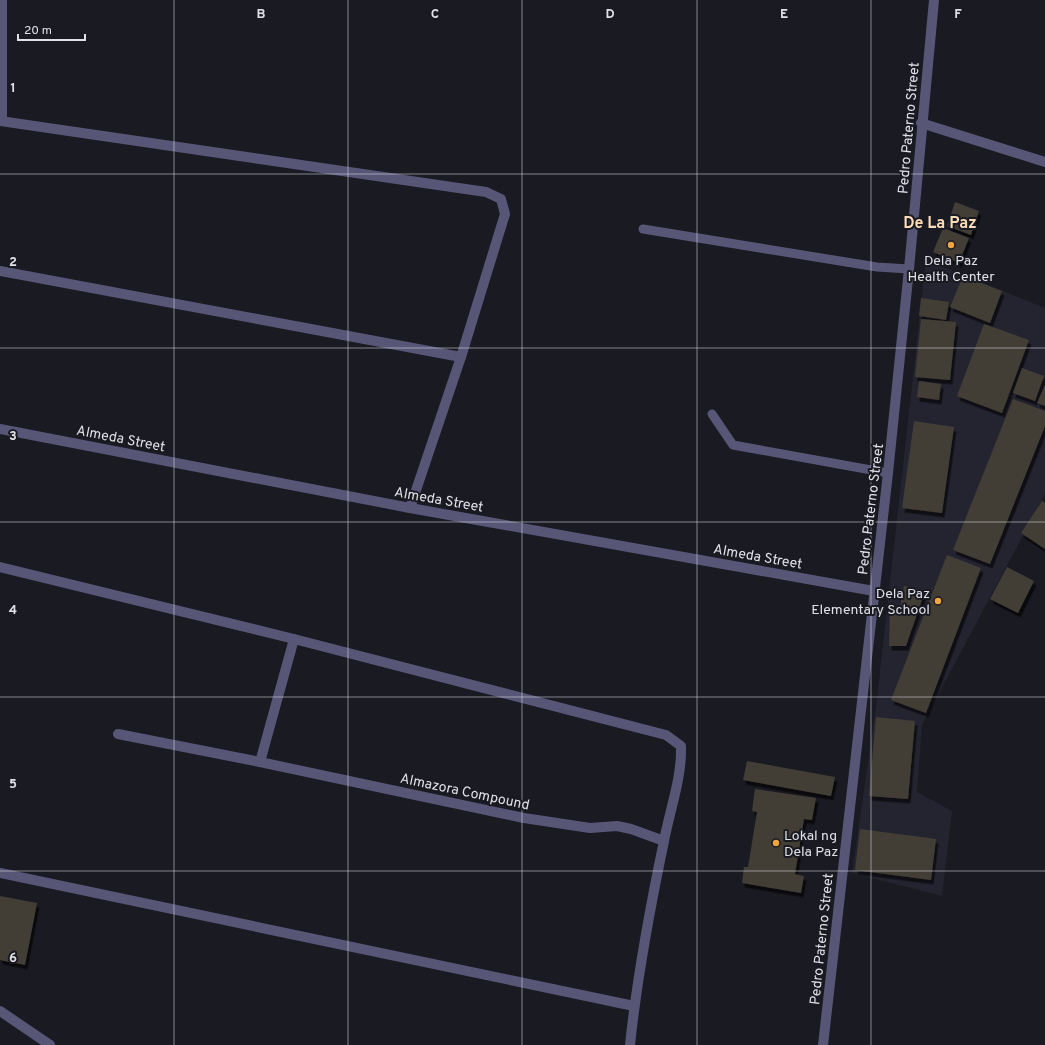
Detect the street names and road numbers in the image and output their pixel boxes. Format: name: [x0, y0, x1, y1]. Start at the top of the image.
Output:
street label: Pedro Paterno Street: [895, 61, 924, 195]
street label: Almeda Street: [75, 423, 167, 456]
street label: Pedro Paterno Street: [855, 442, 888, 576]
street label: Almeda Street: [393, 484, 485, 517]
street label: Almeda Street: [712, 541, 804, 574]
street label: Almazora Compound: [398, 770, 531, 814]
street label: Pedro Paterno Street: [807, 872, 838, 1006]

